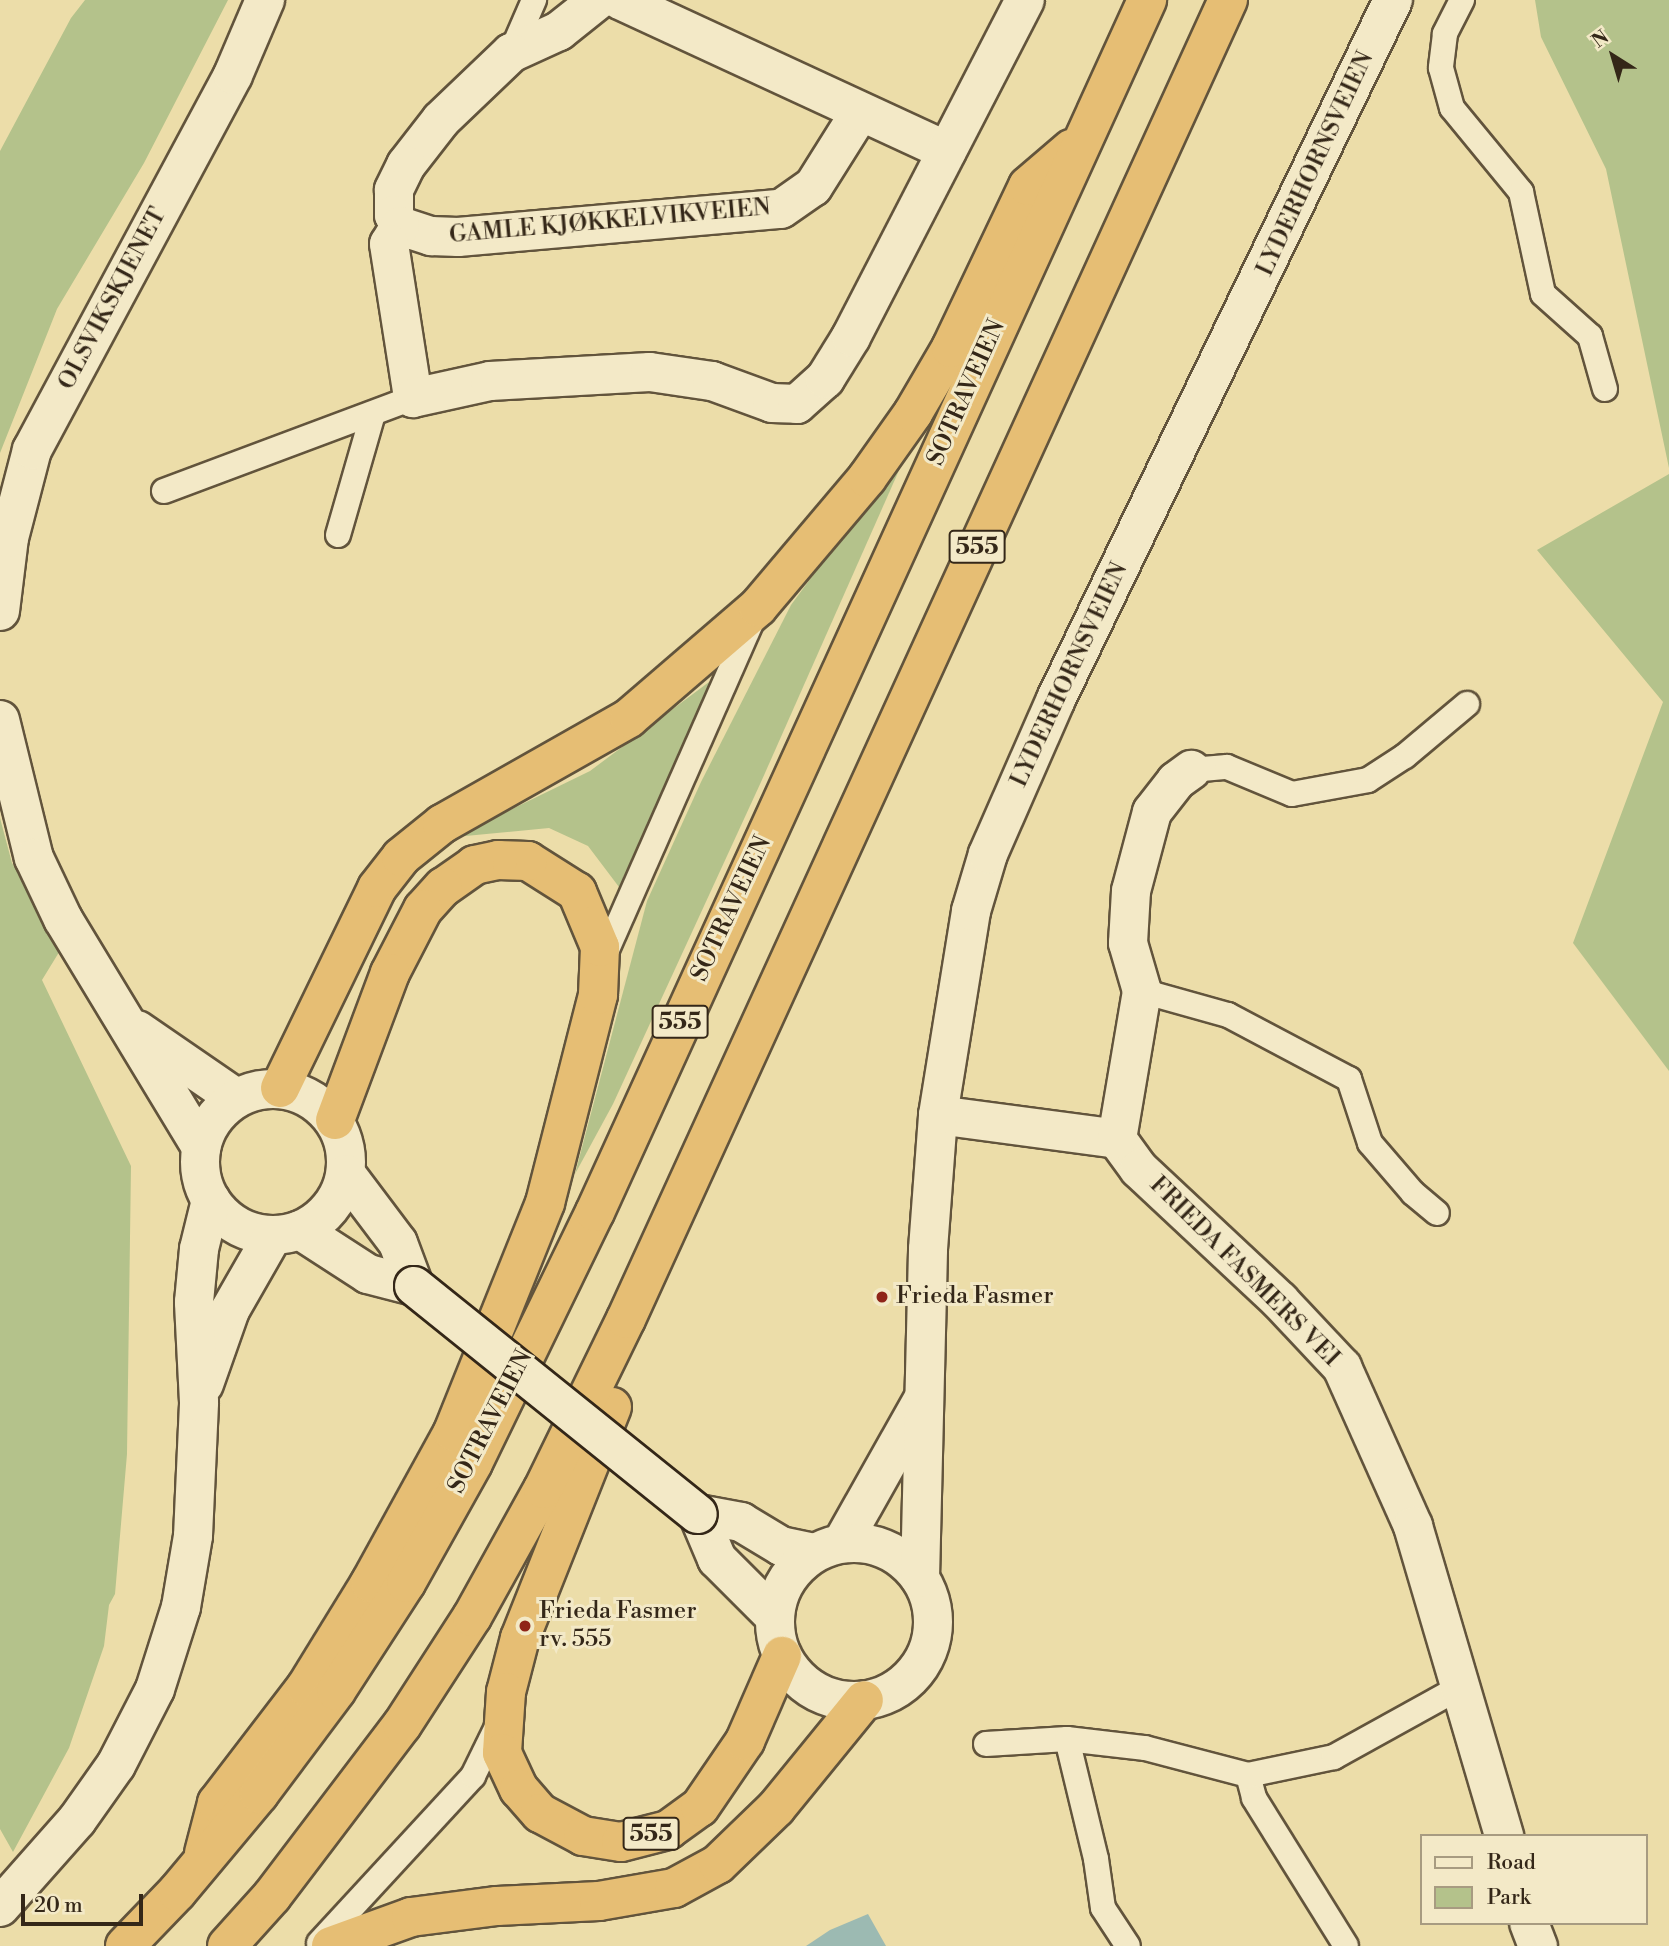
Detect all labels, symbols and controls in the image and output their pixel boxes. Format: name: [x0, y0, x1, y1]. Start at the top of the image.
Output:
north arrow: [1578, 21, 1648, 91]
text: N: [1587, 25, 1614, 53]
street label: LYDERHORNSVEIEN: [1251, 47, 1381, 281]
street label: GAMLE KJØKKELVIKVEIEN: [448, 194, 772, 250]
street label: OLSVIKSKJENET: [53, 203, 173, 395]
street label: SOTRAVEIEN: [922, 316, 1012, 470]
road number: 555: [947, 527, 1007, 566]
street label: LYDERHORNSVEIEN: [1005, 558, 1135, 792]
street label: SOTRAVEIEN: [686, 832, 778, 986]
road number: 555: [650, 1002, 710, 1042]
street label: FRIEDA FASMERS VEI: [1143, 1171, 1345, 1373]
place label: Frieda Fasmer: [896, 1283, 1054, 1311]
marker: Frieda Fasmer: [874, 1289, 890, 1305]
street label: SOTRAVEIEN: [443, 1346, 539, 1498]
place label: Frieda Fasmer rv. 555: [539, 1598, 697, 1654]
marker: Frieda Fasmer rv. 555: [517, 1618, 533, 1634]
road number: 555: [621, 1814, 681, 1854]
legend: [1420, 1834, 1648, 1925]
text: Road: [1487, 1850, 1536, 1876]
scale bar: [24, 1880, 147, 1924]
text: Park: [1487, 1885, 1531, 1911]
text: 20 m: [34, 1893, 83, 1919]

